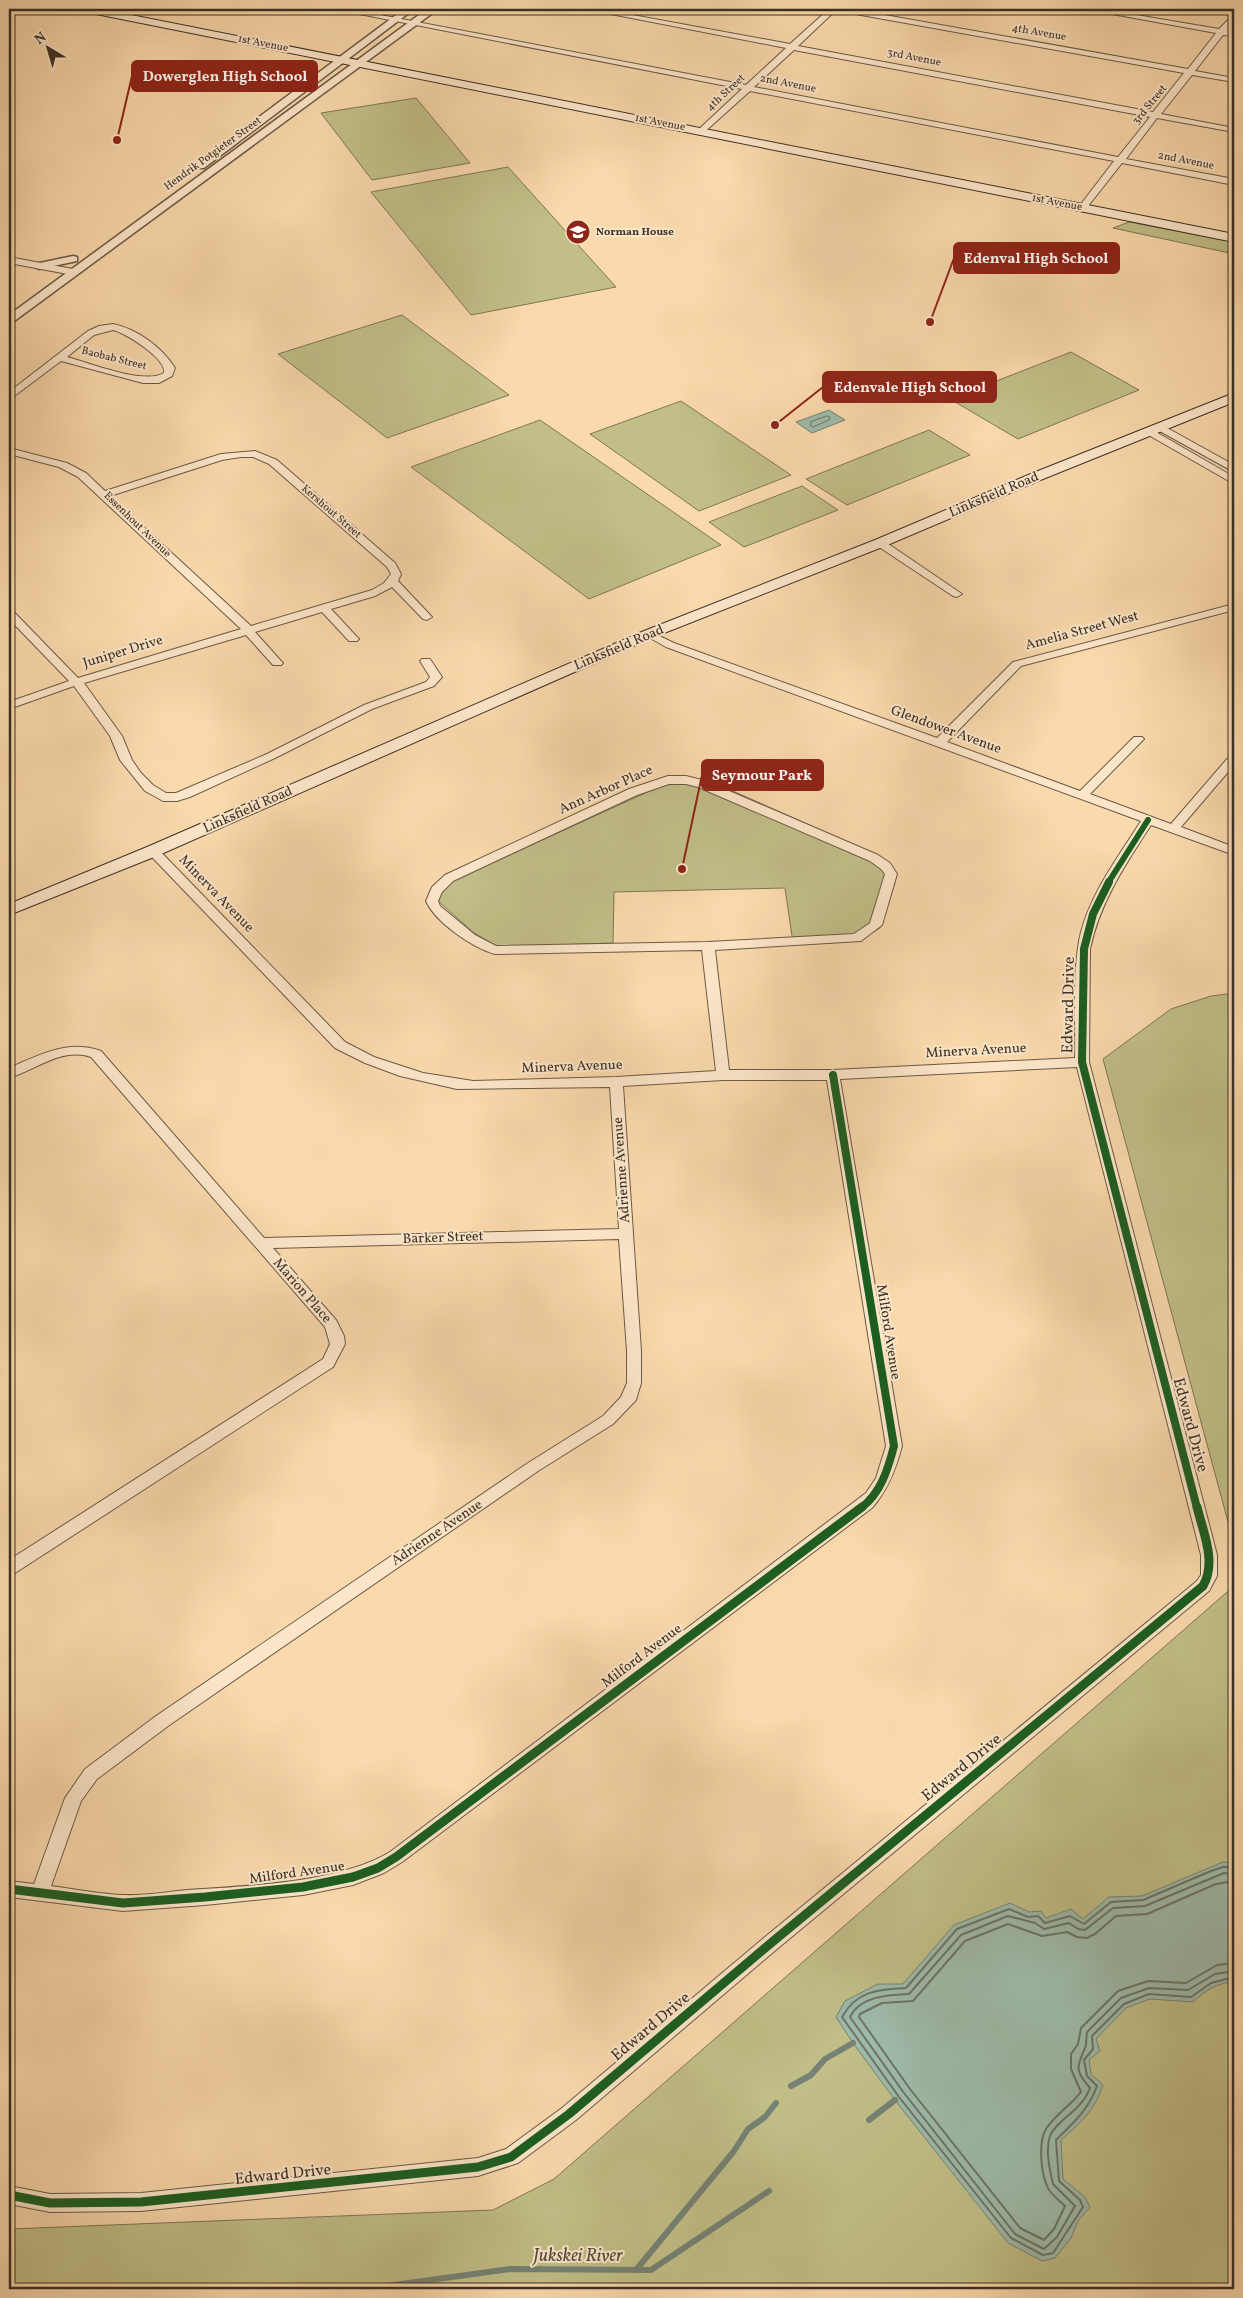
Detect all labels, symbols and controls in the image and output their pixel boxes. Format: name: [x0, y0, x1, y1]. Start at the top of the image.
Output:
street label: 4th Avenue: [1011, 21, 1067, 45]
north arrow: [22, 22, 72, 72]
text: N: [31, 28, 51, 50]
street label: 1st Avenue: [237, 32, 289, 56]
street label: 3rd Avenue: [886, 45, 942, 71]
callout: Dowerglen High School: [132, 61, 317, 91]
text: Dowerglen High School: [143, 67, 307, 88]
street label: 4th Street: [703, 71, 749, 115]
street label: 2nd Avenue: [759, 71, 817, 97]
street label: 3rd Street: [1129, 82, 1171, 128]
street label: 1st Avenue: [634, 111, 686, 135]
street label: Hendrik Potgieter Street: [161, 113, 265, 194]
street label: 2nd Avenue: [1157, 148, 1215, 174]
street label: 1st Avenue: [1031, 191, 1083, 215]
school or university icon: Norman House: [565, 219, 591, 245]
place label: Norman House: [596, 225, 674, 240]
callout: Edenval High School: [954, 243, 1119, 273]
text: Edenval High School: [964, 249, 1108, 270]
street label: Baobab Street: [80, 344, 148, 374]
callout: Edenvale High School: [823, 372, 996, 402]
text: Edenvale High School: [834, 378, 986, 399]
street label: Linksfield Road: [946, 467, 1042, 522]
street label: Kershout Street: [298, 482, 364, 542]
street label: Essenhout Avenue: [100, 489, 174, 561]
street label: Amelia Street West: [1023, 607, 1141, 655]
street label: Linksfield Road: [571, 620, 667, 675]
street label: Juniper Drive: [81, 631, 166, 673]
street label: Glendower Avenue: [888, 701, 1004, 759]
callout: Seymour Park: [702, 760, 823, 790]
street label: Ann Arbor Place: [556, 761, 656, 819]
text: Seymour Park: [712, 766, 812, 787]
street label: Linksfield Road: [200, 782, 296, 838]
street label: Minerva Avenue: [174, 851, 258, 937]
street label: Edward Drive: [1057, 956, 1081, 1054]
street label: Minerva Avenue: [925, 1039, 1027, 1063]
street label: Minerva Avenue: [521, 1056, 623, 1078]
street label: Adrienne Avenue: [609, 1116, 635, 1224]
street label: Barker Street: [402, 1227, 484, 1249]
street label: Marion Place: [268, 1254, 336, 1328]
street label: Milford Avenue: [871, 1283, 905, 1381]
street label: Edward Drive: [1167, 1375, 1213, 1475]
street label: Adrienne Avenue: [388, 1495, 487, 1571]
street label: Milford Avenue: [598, 1619, 686, 1692]
street label: Edward Drive: [917, 1729, 1007, 1807]
street label: Milford Avenue: [248, 1857, 346, 1889]
street label: Edward Drive: [607, 1987, 695, 2067]
street label: Edward Drive: [234, 2159, 332, 2191]
water label: Jukskei River: [531, 2244, 623, 2269]

